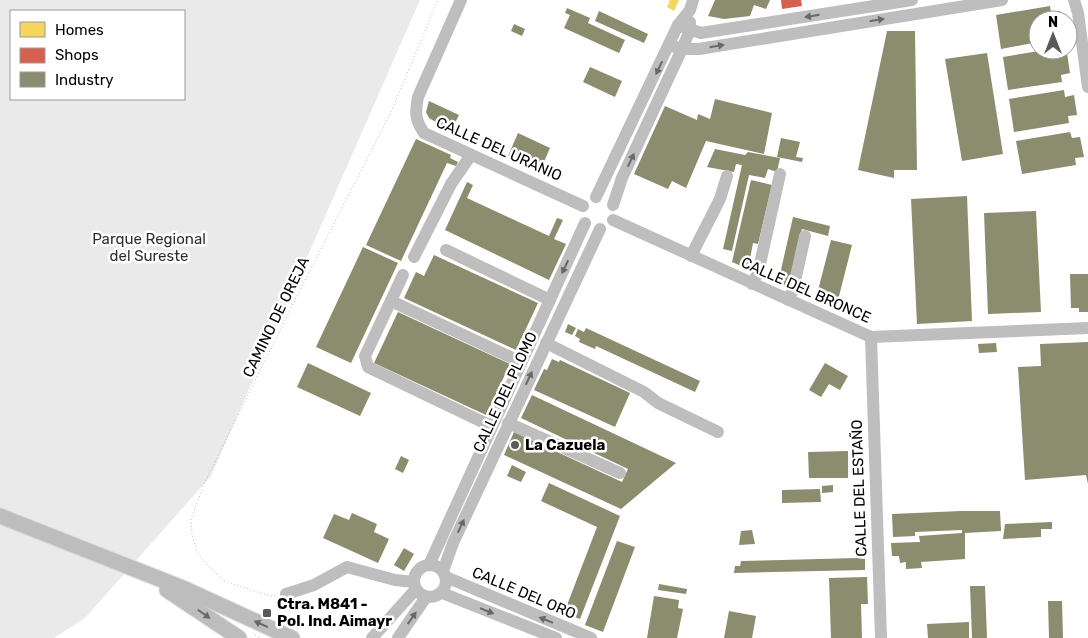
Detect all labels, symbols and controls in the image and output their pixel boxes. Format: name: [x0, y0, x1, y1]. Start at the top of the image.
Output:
legend: [10, 10, 185, 100]
north arrow: [1028, 10, 1078, 60]
one-way arrow: [804, 13, 820, 21]
text: N: [1048, 14, 1058, 31]
one-way arrow: [870, 15, 886, 23]
text: Homes: [55, 21, 104, 39]
one-way arrow: [709, 42, 725, 50]
text: Shops: [55, 46, 99, 64]
one-way arrow: [654, 61, 662, 75]
text: Industry: [55, 71, 114, 89]
street label: CALLE DEL URANIO: [433, 113, 565, 185]
one-way arrow: [627, 153, 635, 167]
park label: Parque Regional del Sureste: [92, 230, 206, 265]
street label: CALLE DEL BRONCE: [738, 253, 874, 327]
street label: CAMINO DE OREJA: [239, 254, 313, 380]
one-way arrow: [561, 260, 569, 274]
street label: CALLE DEL PLOMO: [469, 329, 541, 455]
one-way arrow: [526, 371, 534, 385]
street label: CALLE DEL ESTAÑO: [848, 419, 870, 557]
place label: La Cazuela: [525, 436, 605, 454]
marker: La Cazuela: [509, 439, 521, 451]
one-way arrow: [457, 519, 465, 533]
street label: CALLE DEL ORO: [469, 563, 579, 623]
place label: Ctra. M841 - Pol. Ind. Aimayr: [277, 595, 392, 630]
marker: Ctra. M841 - Pol. Ind. Aimayr: [261, 607, 273, 619]
one-way arrow: [480, 607, 494, 615]
one-way arrow: [197, 609, 211, 619]
one-way arrow: [407, 611, 417, 624]
one-way arrow: [538, 616, 553, 624]
one-way arrow: [254, 619, 268, 627]

